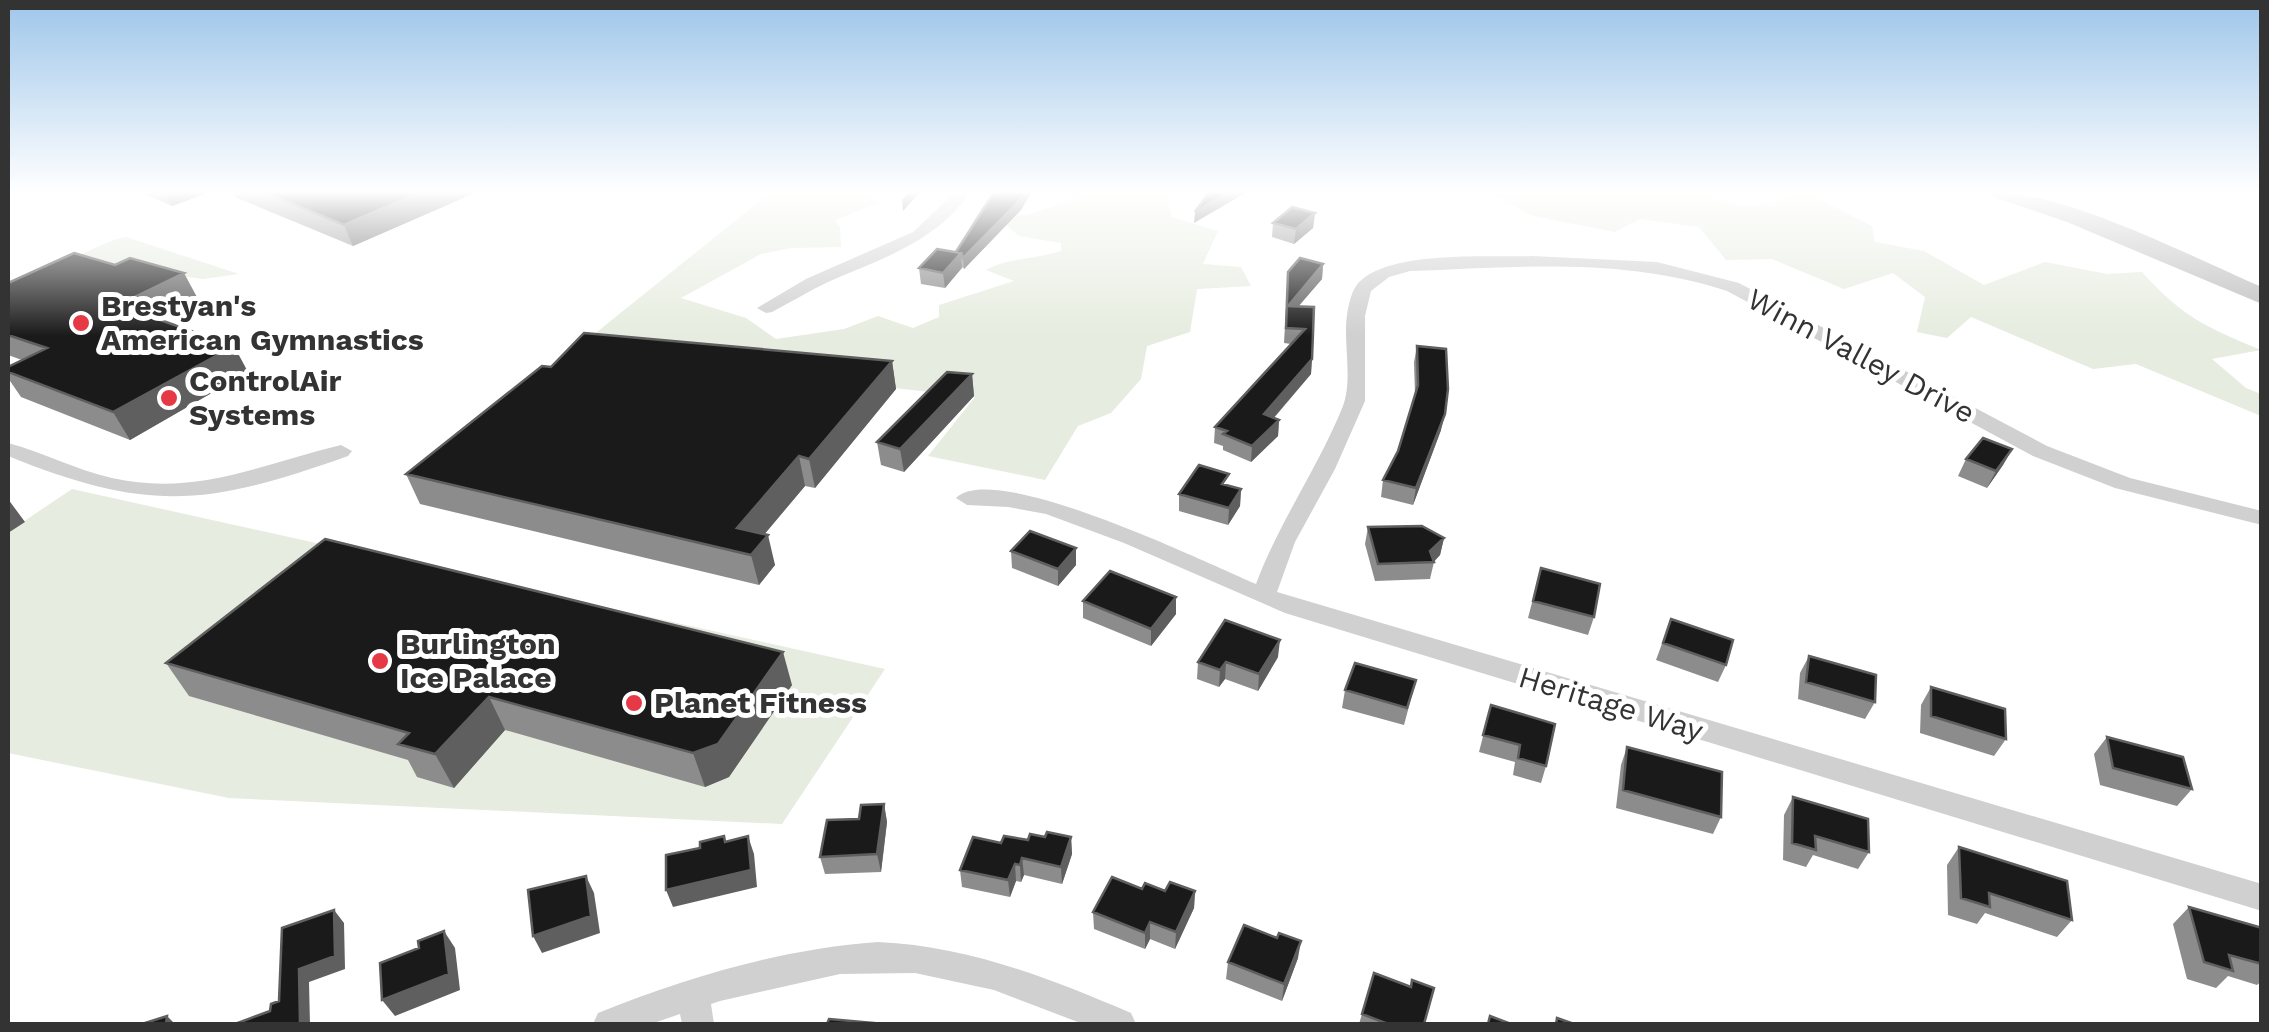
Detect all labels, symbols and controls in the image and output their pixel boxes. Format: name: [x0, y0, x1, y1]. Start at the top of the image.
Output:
street label: Winn Valley Drive: [1742, 281, 1981, 430]
place label: Brestyan's American Gymnastics: [101, 288, 424, 357]
marker: Brestyan's American Gymnastics: [70, 312, 92, 334]
place label: ControlAir Systems: [189, 363, 342, 432]
marker: ControlAir Systems: [158, 387, 180, 409]
place label: Burlington Ice Palace: [400, 626, 556, 695]
marker: Burlington Ice Palace: [369, 650, 391, 672]
street label: Heritage Way: [1515, 659, 1708, 748]
place label: Planet Fitness: [654, 685, 867, 720]
marker: Planet Fitness: [623, 692, 645, 714]

